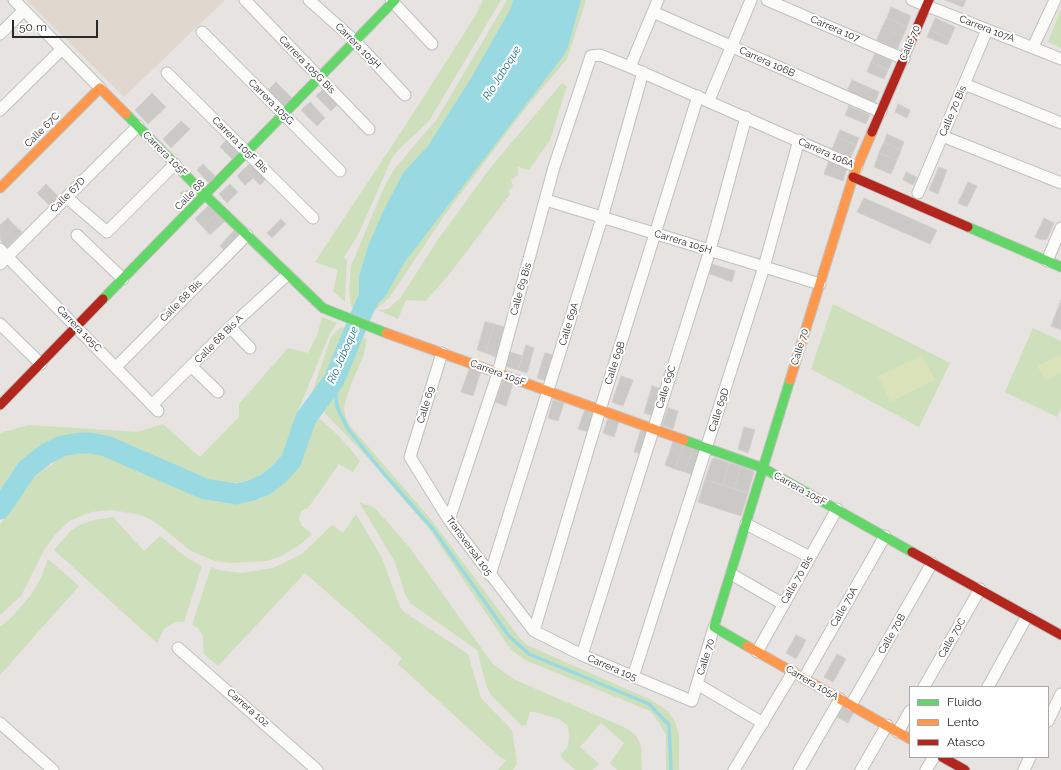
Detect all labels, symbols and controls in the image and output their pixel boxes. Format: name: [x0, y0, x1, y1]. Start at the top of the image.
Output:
scale bar: [14, 12, 100, 38]
street label: Carrera 107: [809, 13, 861, 45]
street label: Carrera 107A: [958, 13, 1016, 45]
text: 50 m: [19, 20, 47, 34]
street label: Carrera 105H: [333, 21, 383, 71]
street label: Calle 70: [897, 23, 923, 63]
street label: Carrera 105G Bis: [276, 34, 338, 96]
water label: Río Jaboque: [480, 43, 524, 103]
street label: Carrera 106B: [737, 44, 797, 80]
street label: Carrera 105G: [246, 77, 296, 127]
street label: Calle 70 Bis: [937, 84, 969, 138]
street label: Calle 67C: [22, 110, 62, 150]
street label: Carrera 105F Bis: [209, 114, 271, 176]
street label: Carrera 105F: [140, 129, 190, 179]
street label: Carrera 106A: [796, 135, 856, 171]
street label: Calle 67D: [48, 175, 88, 215]
street label: Calle 68: [172, 177, 208, 213]
street label: Carrera 105H: [653, 228, 713, 256]
street label: Calle 69 Bis: [508, 261, 534, 317]
street label: Calle 68 Bis: [158, 278, 204, 324]
street label: Calle 69A: [557, 301, 581, 347]
street label: Carrera 105C: [54, 304, 104, 354]
street label: Calle 68 Bis A: [192, 312, 246, 366]
water label: Río Jaboque: [324, 324, 362, 386]
street label: Calle 70: [789, 327, 811, 367]
street label: Calle 69B: [602, 340, 628, 386]
street label: Carrera 105F: [469, 357, 527, 389]
street label: Calle 69C: [654, 364, 678, 410]
street label: Calle 69: [415, 385, 437, 425]
street label: Calle 69D: [706, 387, 732, 433]
street label: Carrera 105F: [772, 470, 828, 508]
street label: Transversal 105: [443, 514, 495, 578]
street label: Calle 70 Bis: [778, 554, 816, 606]
street label: Calle 70A: [828, 585, 860, 629]
street label: Calle 70B: [876, 612, 908, 656]
street label: Calle 70C: [936, 616, 968, 660]
street label: Calle 70: [695, 637, 717, 677]
street label: Carrera 105: [586, 652, 638, 684]
street label: Carrera 105A: [783, 663, 841, 703]
street label: Carrera 102: [224, 686, 272, 730]
legend: [909, 686, 1049, 758]
text: Fluido: [947, 695, 982, 709]
text: Lento: [947, 715, 979, 729]
text: Atasco: [947, 735, 985, 749]

